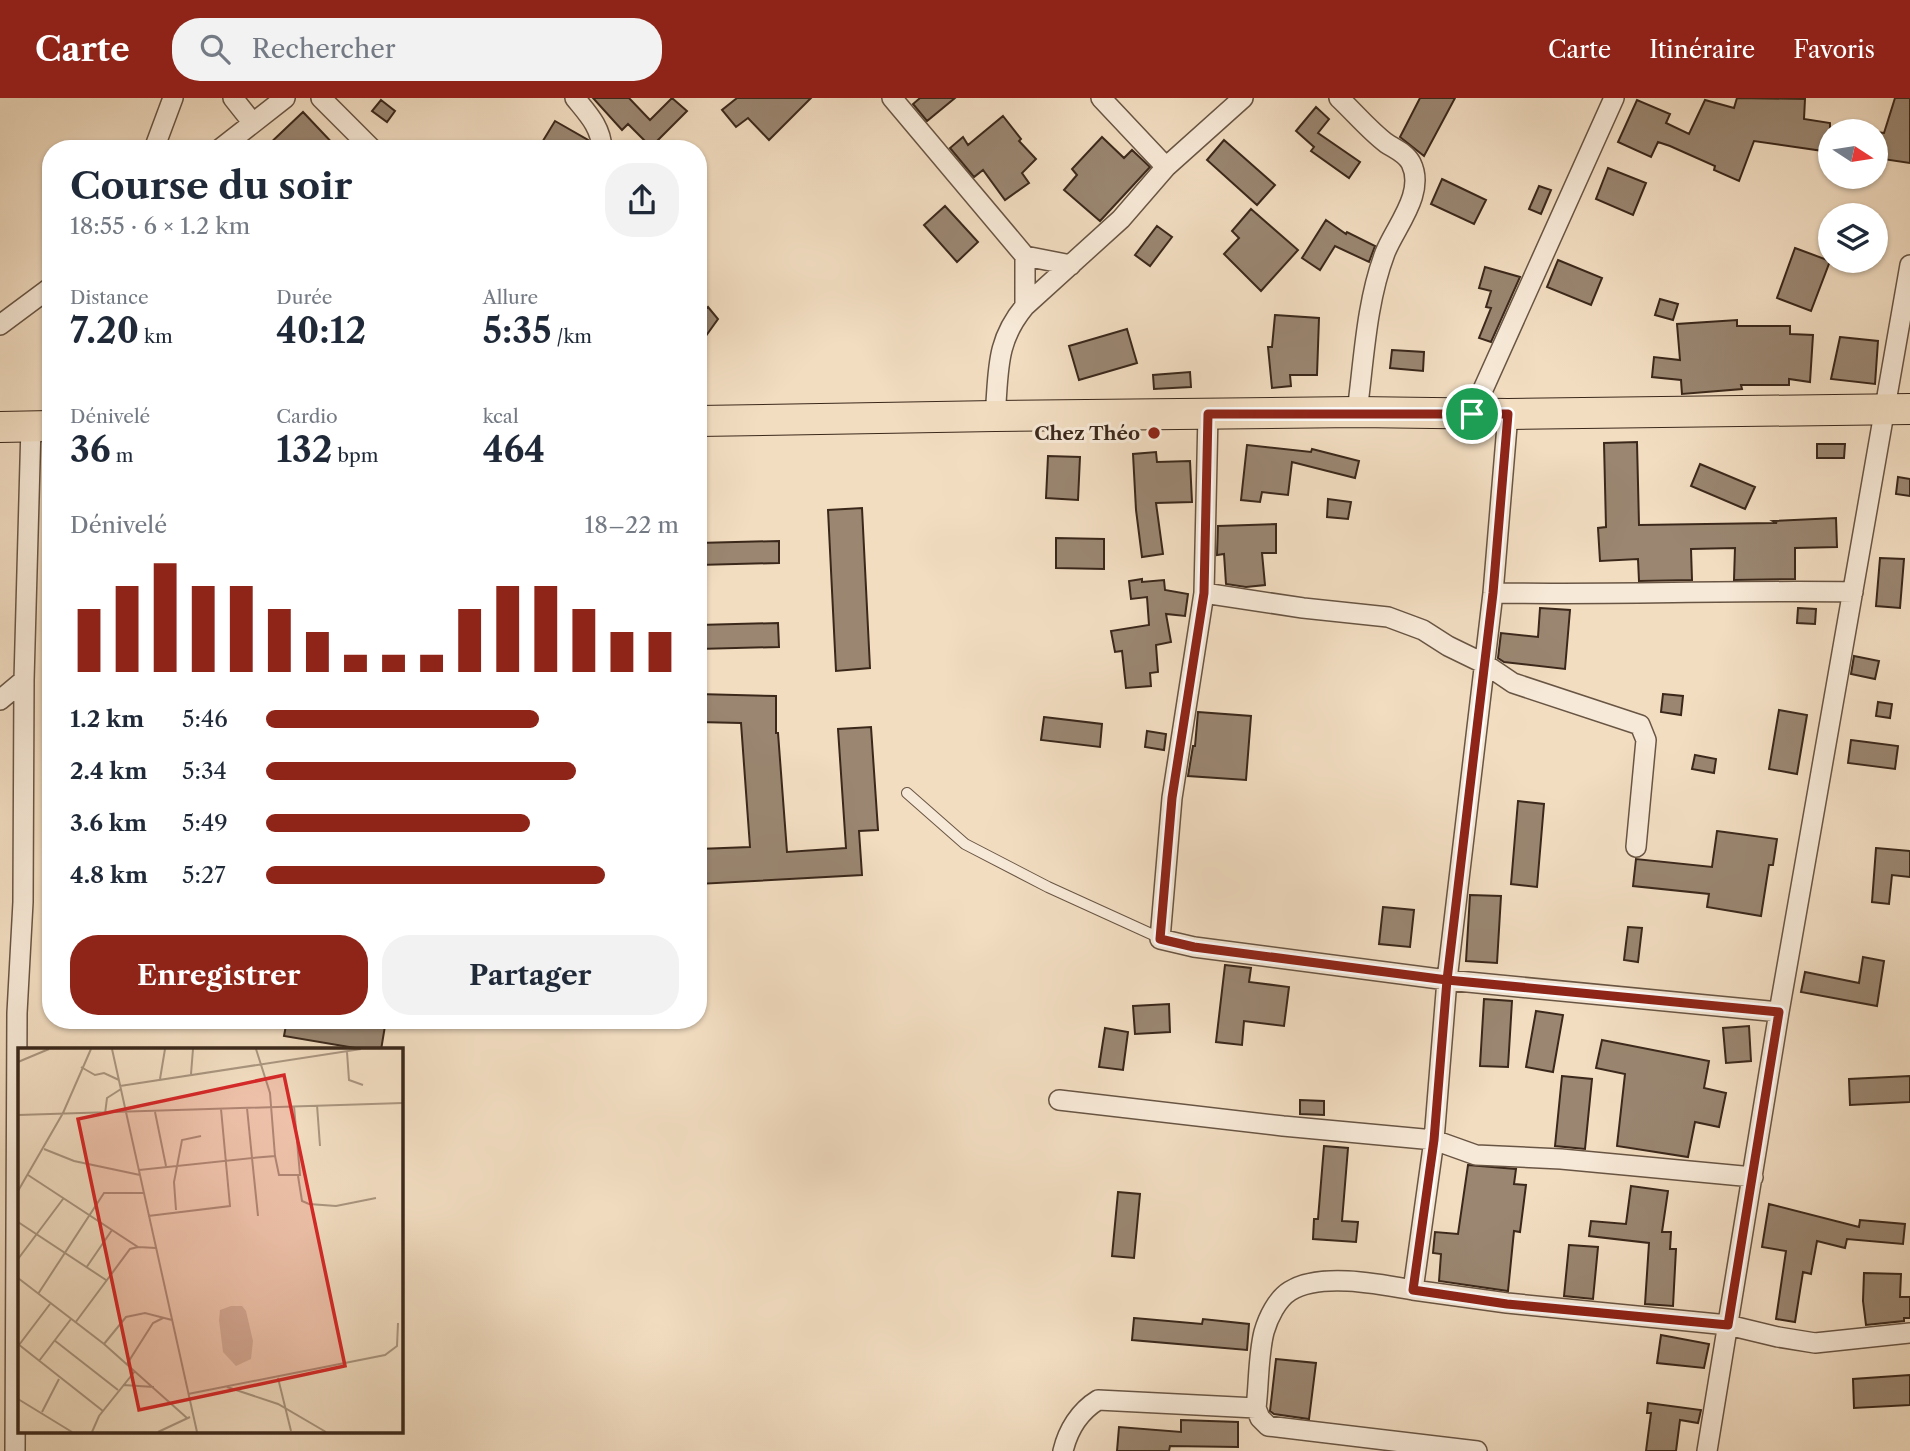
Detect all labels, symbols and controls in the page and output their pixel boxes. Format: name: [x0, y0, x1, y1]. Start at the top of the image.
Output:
search box: [172, 18, 662, 81]
text: Carte: [35, 29, 130, 70]
icon: search: [196, 30, 234, 68]
text: Rechercher: [252, 33, 396, 65]
text: Carte: [1548, 35, 1611, 64]
text: Itinéraire: [1649, 35, 1755, 64]
text: Favoris: [1793, 35, 1875, 64]
north arrow: [1818, 119, 1888, 189]
map controls: [1818, 119, 1888, 273]
text: Course du soir: [70, 162, 352, 209]
button: share: [605, 163, 679, 237]
button: layers: [1818, 203, 1888, 273]
text: 18:55 · 6 × 1.2 km: [70, 212, 250, 240]
text: Distance: [70, 286, 149, 309]
text: Durée: [276, 286, 332, 309]
text: Allure: [483, 286, 538, 309]
text: 7.20: [70, 309, 139, 352]
text: 40:12: [276, 309, 366, 352]
text: 5:35: [483, 309, 551, 352]
text: km: [139, 325, 173, 348]
text: /km: [551, 325, 592, 348]
pin: [1442, 384, 1502, 444]
icon: arrive: [1453, 395, 1491, 433]
text: Dénivelé: [70, 405, 150, 428]
text: Cardio: [276, 405, 338, 428]
text: kcal: [483, 405, 519, 428]
place label: Chez Théo: [1034, 422, 1140, 445]
marker: Chez Théo: [1146, 425, 1162, 441]
text: 36: [70, 428, 111, 471]
text: 132: [276, 428, 333, 471]
text: 464: [483, 428, 545, 471]
text: m: [111, 444, 133, 467]
text: bpm: [333, 444, 378, 467]
text: Dénivelé: [70, 511, 167, 539]
text: 18–22 m: [585, 511, 679, 539]
text: 1.2 km: [70, 705, 144, 733]
text: 5:46: [182, 705, 228, 733]
text: 2.4 km: [70, 757, 147, 785]
text: 5:34: [182, 757, 227, 785]
text: 3.6 km: [70, 809, 147, 837]
text: 5:49: [182, 809, 228, 837]
text: 4.8 km: [70, 861, 148, 889]
text: 5:27: [182, 861, 226, 889]
button: Enregistrer: [70, 935, 368, 1015]
button: Partager: [382, 935, 679, 1015]
inset map: [18, 1048, 402, 1434]

